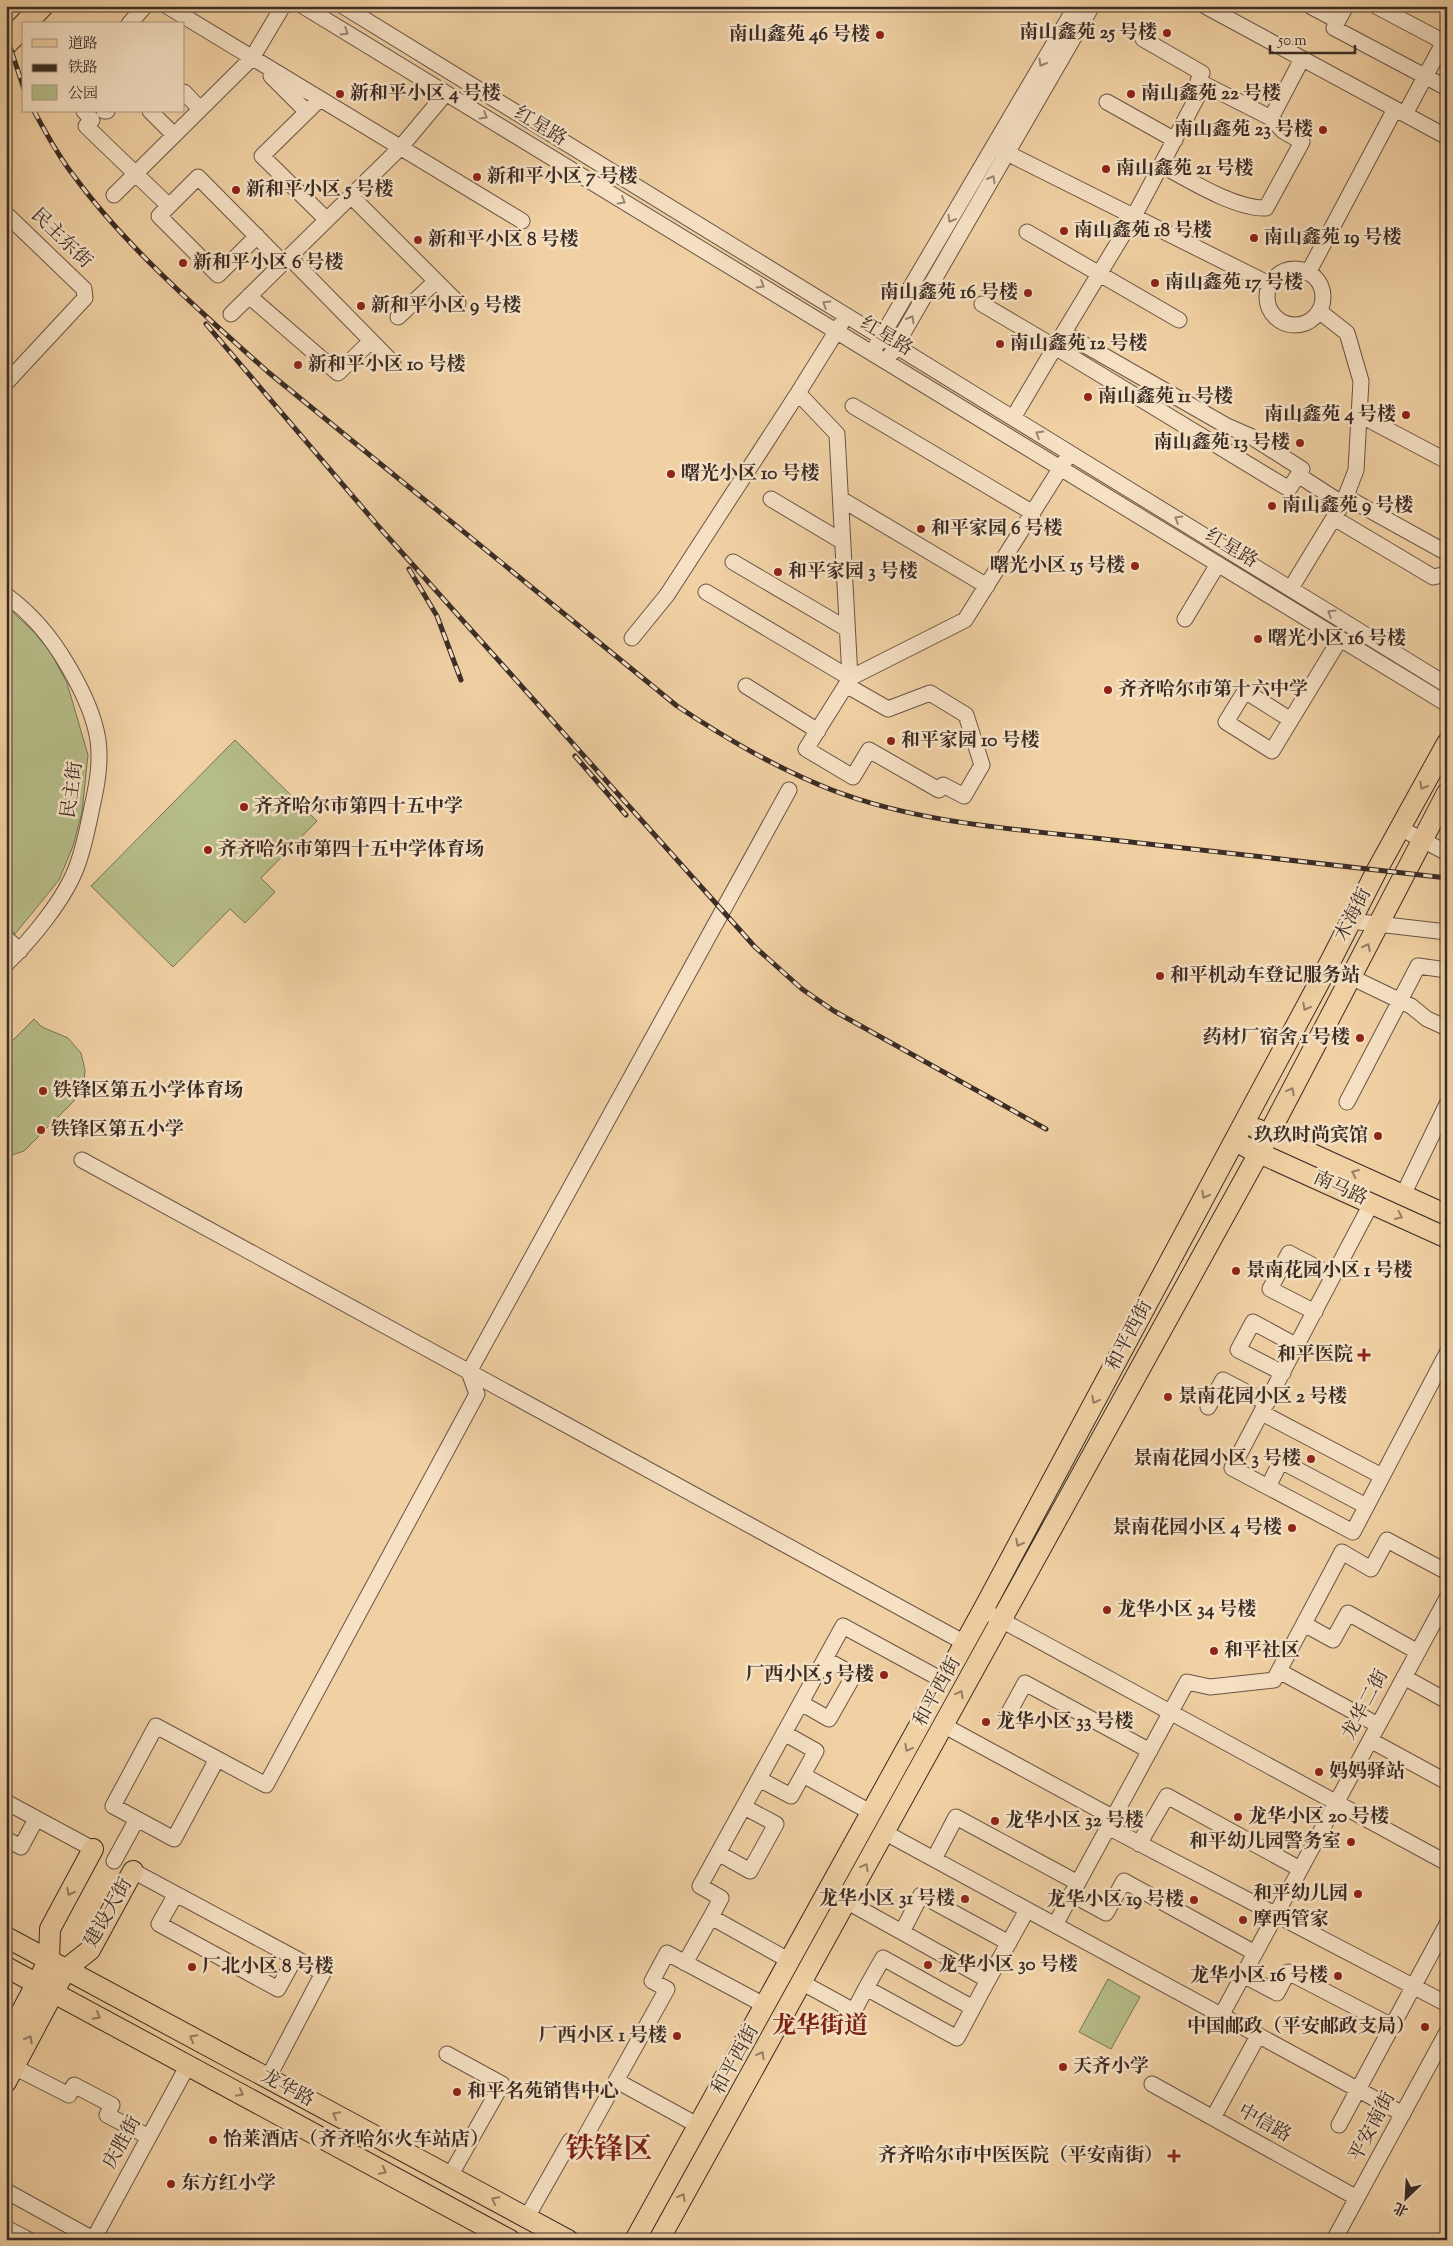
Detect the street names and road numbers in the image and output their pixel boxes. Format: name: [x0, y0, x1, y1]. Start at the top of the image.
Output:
street label: 红星路: [509, 101, 571, 153]
street label: 民主东街: [24, 203, 98, 275]
street label: 红星路: [855, 311, 917, 363]
street label: 红星路: [1200, 523, 1262, 575]
street label: 民主街: [56, 760, 90, 820]
street label: 木海街: [1329, 883, 1379, 947]
street label: 南马路: [1308, 1165, 1372, 1213]
street label: 和平西街: [1100, 1296, 1160, 1376]
street label: 和平西街: [908, 1652, 968, 1732]
street label: 龙华二街: [1336, 1665, 1396, 1745]
street label: 建设大街: [78, 1873, 140, 1953]
street label: 和平西街: [706, 2020, 766, 2100]
street label: 龙华路: [255, 2064, 319, 2114]
street label: 平安南街: [1343, 2087, 1403, 2167]
street label: 中信路: [1233, 2098, 1295, 2150]
street label: 庆胜街: [97, 2112, 149, 2174]

